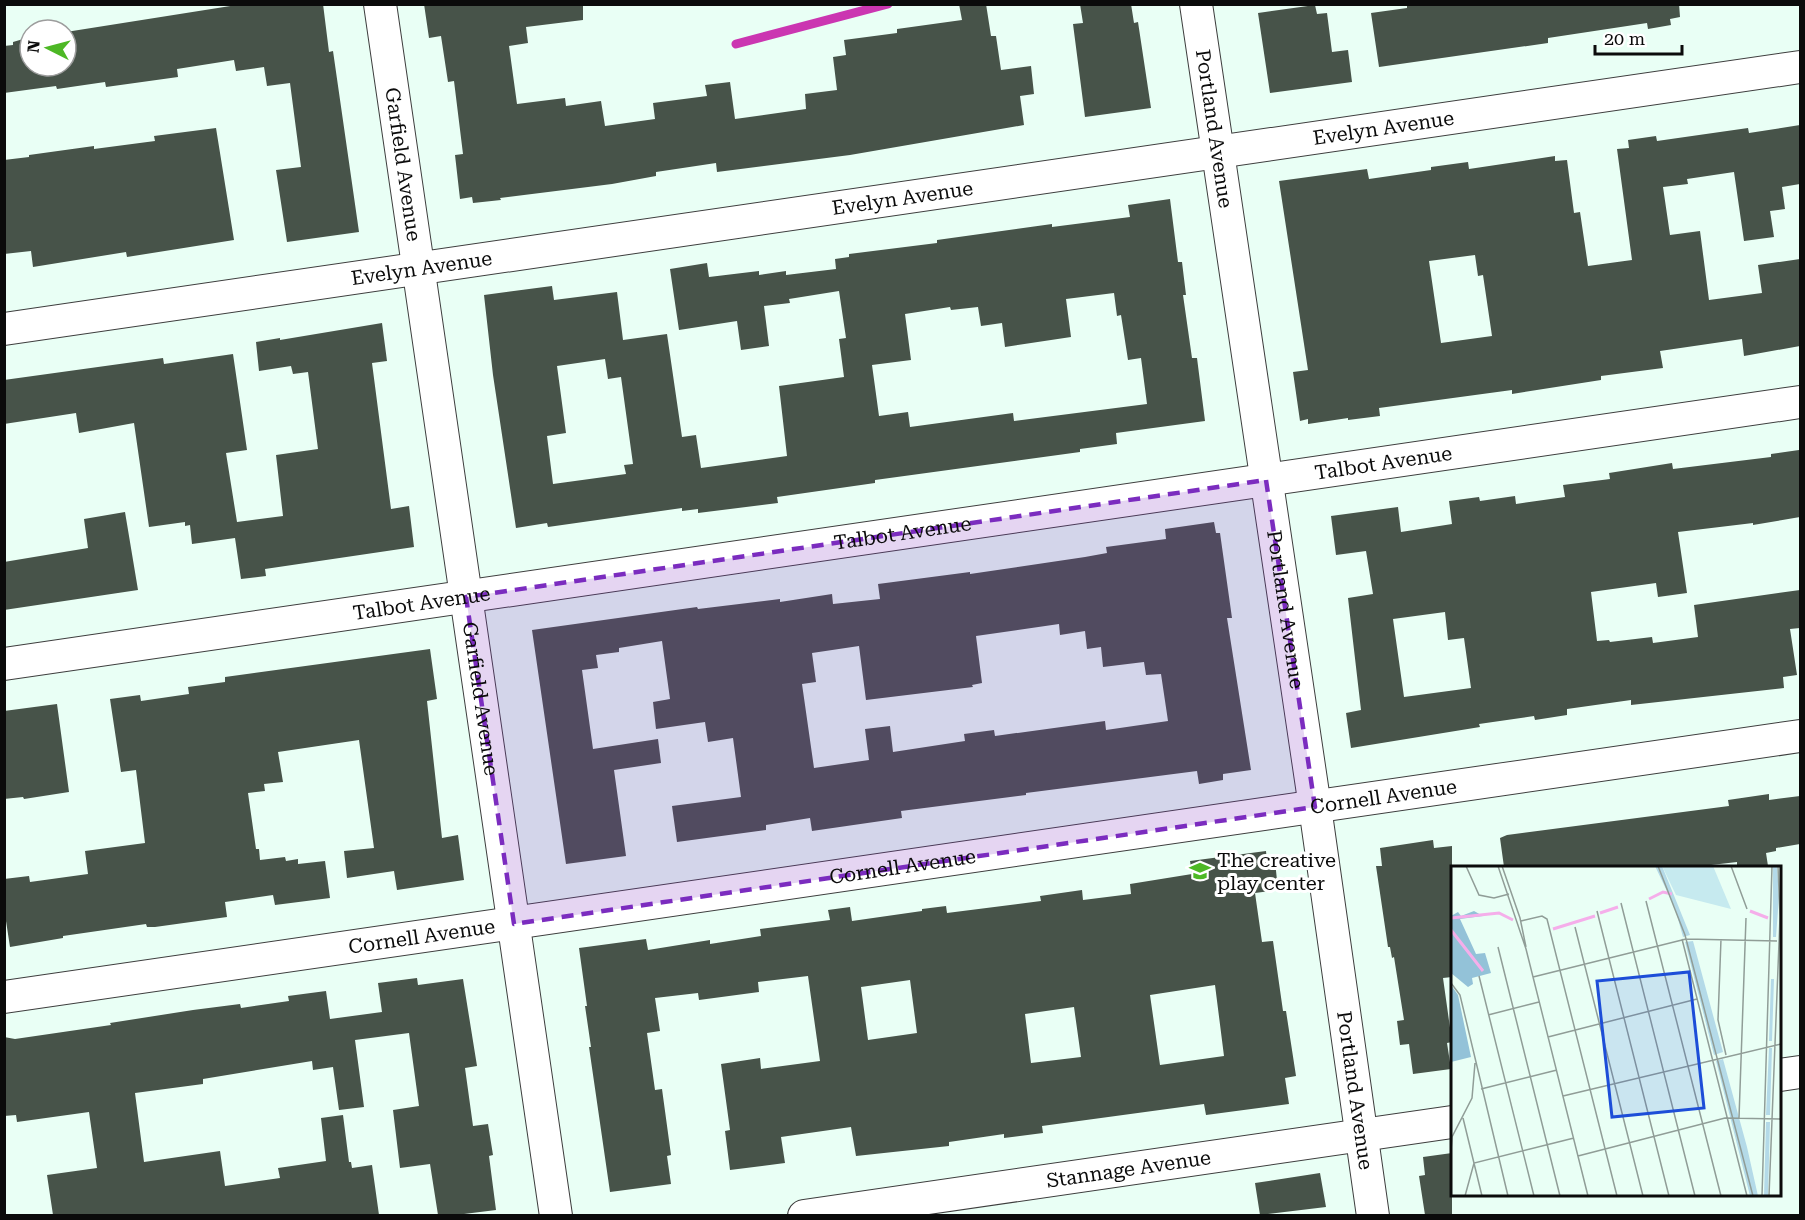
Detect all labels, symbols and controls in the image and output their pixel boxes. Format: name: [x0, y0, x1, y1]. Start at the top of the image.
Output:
north arrow: [18, 18, 78, 78]
scale bar: [1595, 18, 1682, 56]
text: 20 m: [1604, 28, 1645, 49]
text: N: [23, 39, 44, 54]
street label: Portland Avenue: [1191, 48, 1238, 210]
street label: Garfield Avenue: [380, 86, 426, 243]
street label: Evelyn Avenue: [1311, 106, 1456, 150]
street label: Evelyn Avenue: [830, 176, 975, 220]
street label: Evelyn Avenue: [349, 246, 494, 290]
street label: Talbot Avenue: [1313, 441, 1454, 485]
street label: Talbot Avenue: [832, 511, 973, 555]
street label: Portland Avenue: [1262, 528, 1309, 690]
street label: Talbot Avenue: [351, 581, 492, 625]
street label: Garfield Avenue: [458, 620, 504, 777]
street label: Cornell Avenue: [1309, 774, 1458, 819]
street label: Cornell Avenue: [828, 844, 977, 889]
place label: The creative play center: [1217, 848, 1336, 895]
school or university icon: The creative play center: [1188, 859, 1212, 883]
inset map: [1451, 866, 1781, 1196]
street label: Cornell Avenue: [347, 914, 497, 959]
street label: Portland Avenue: [1332, 1009, 1378, 1171]
street label: Stannage Avenue: [1045, 1145, 1212, 1193]

